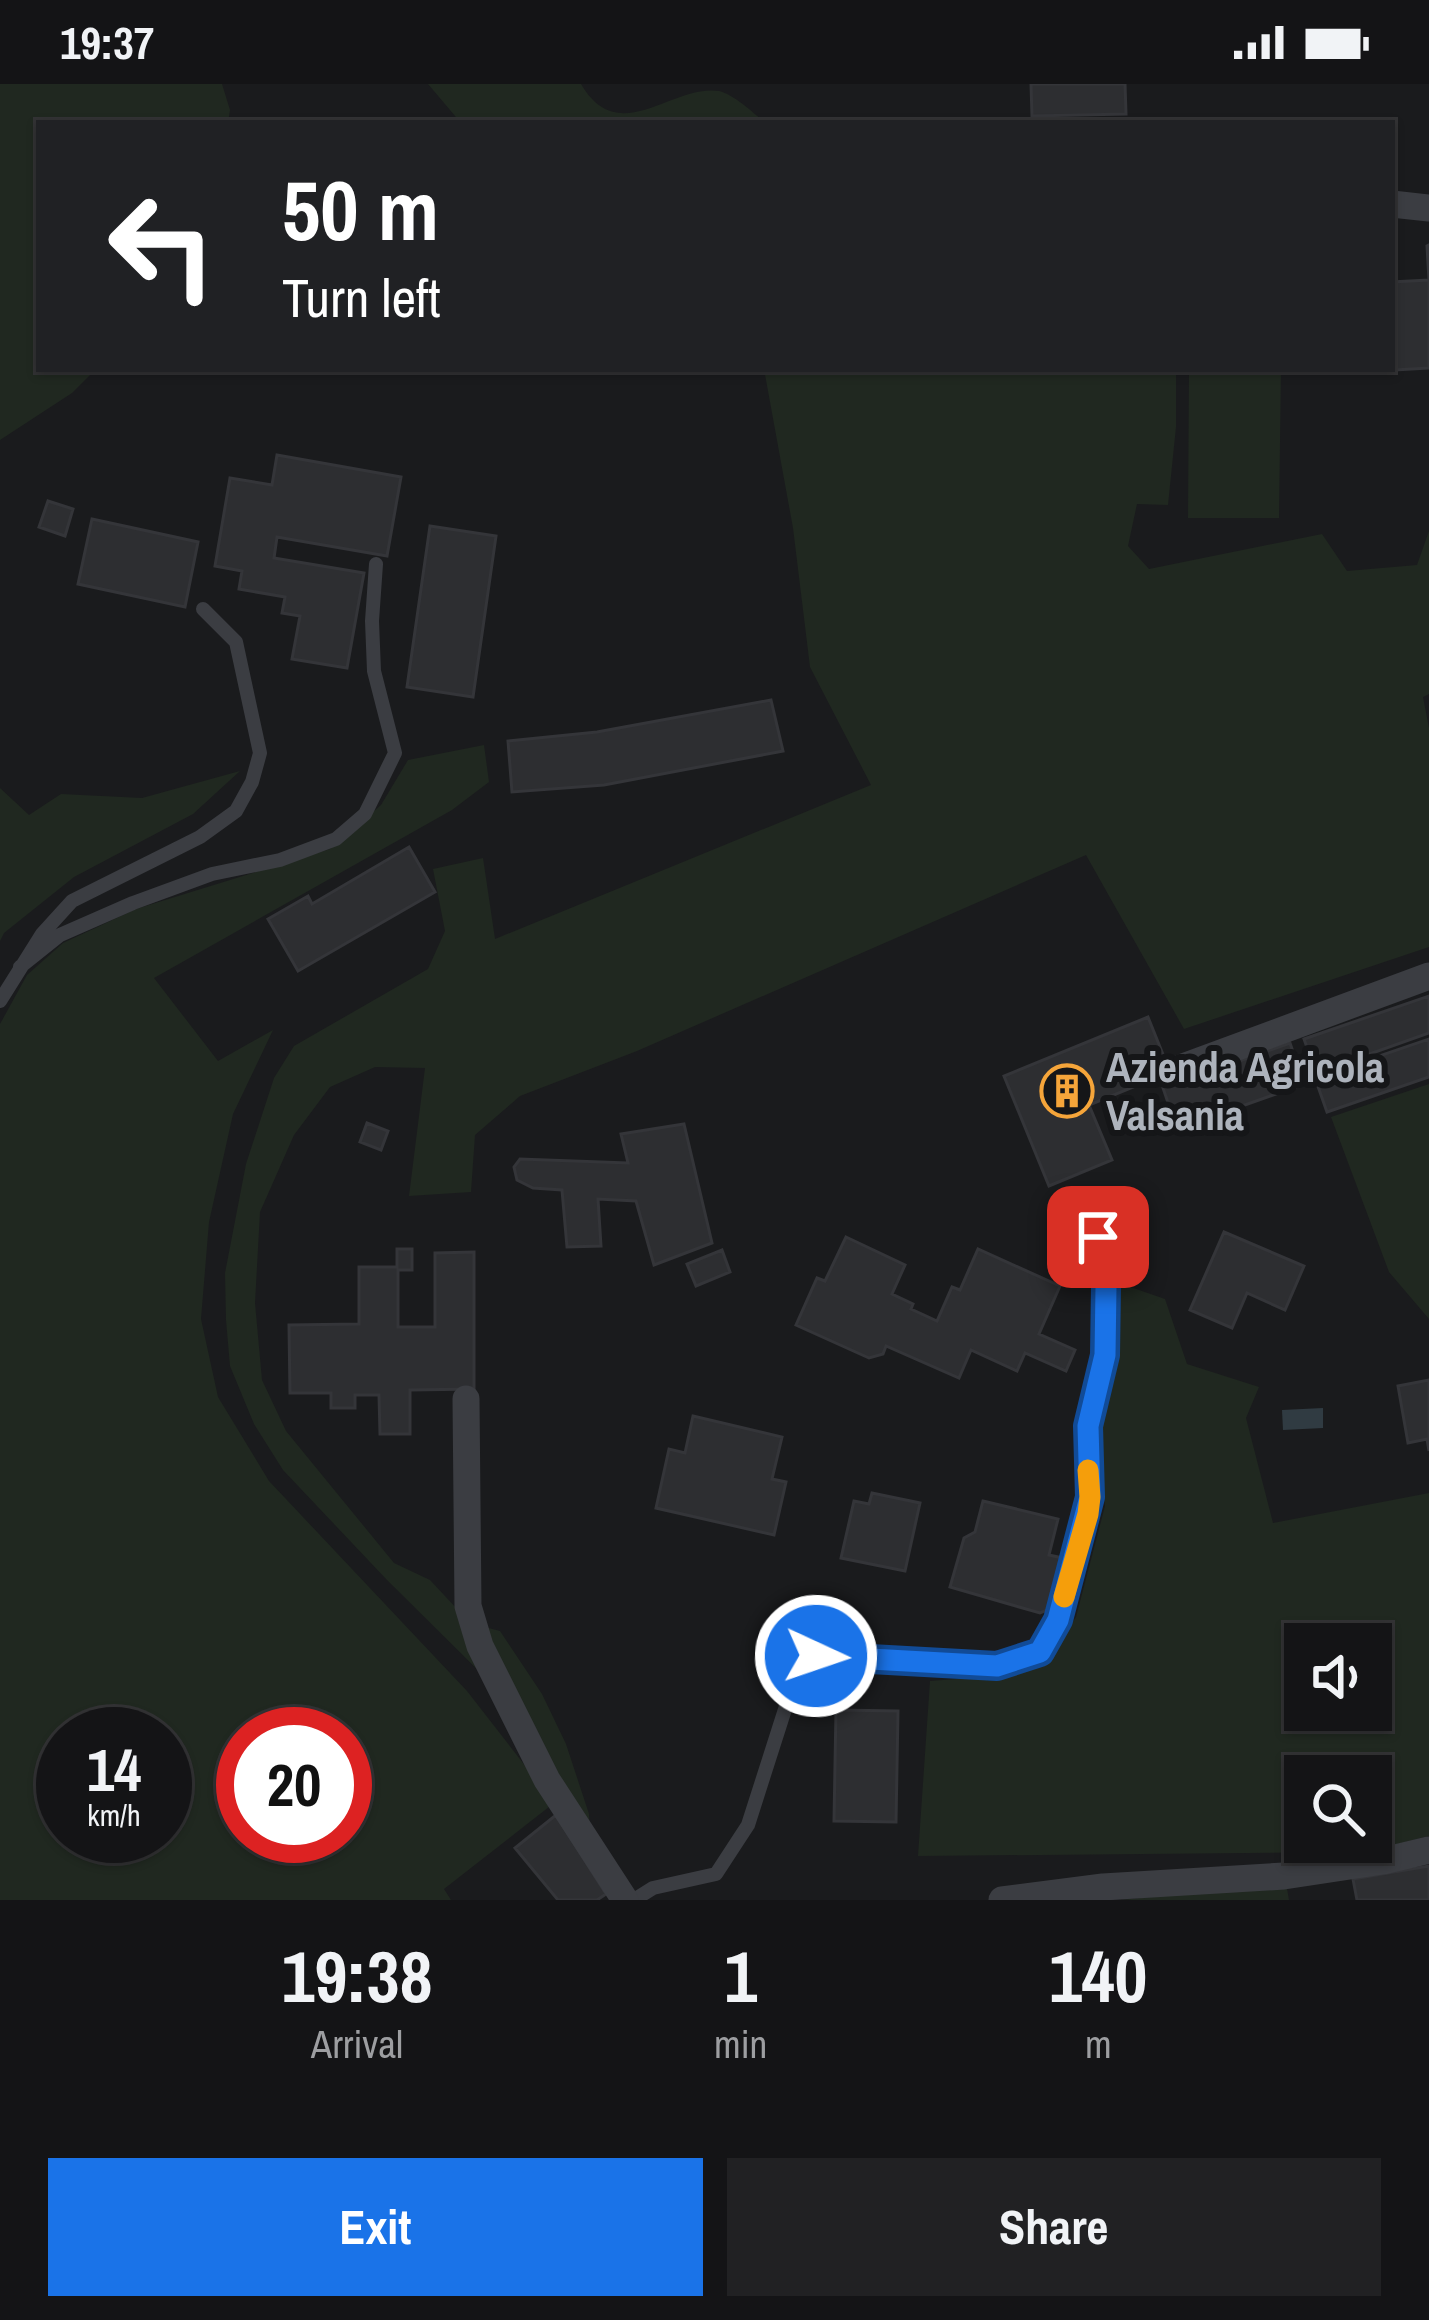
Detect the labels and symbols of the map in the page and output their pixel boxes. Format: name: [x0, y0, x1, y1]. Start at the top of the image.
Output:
place label: Azienda Agricola Valsania: [1106, 1039, 1384, 1143]
building icon: Azienda Agricola Valsania: [1039, 1063, 1095, 1119]
pin: [1047, 1186, 1149, 1288]
position arrow: [753, 1593, 879, 1719]
speed limit sign: 20: [216, 1707, 372, 1863]

